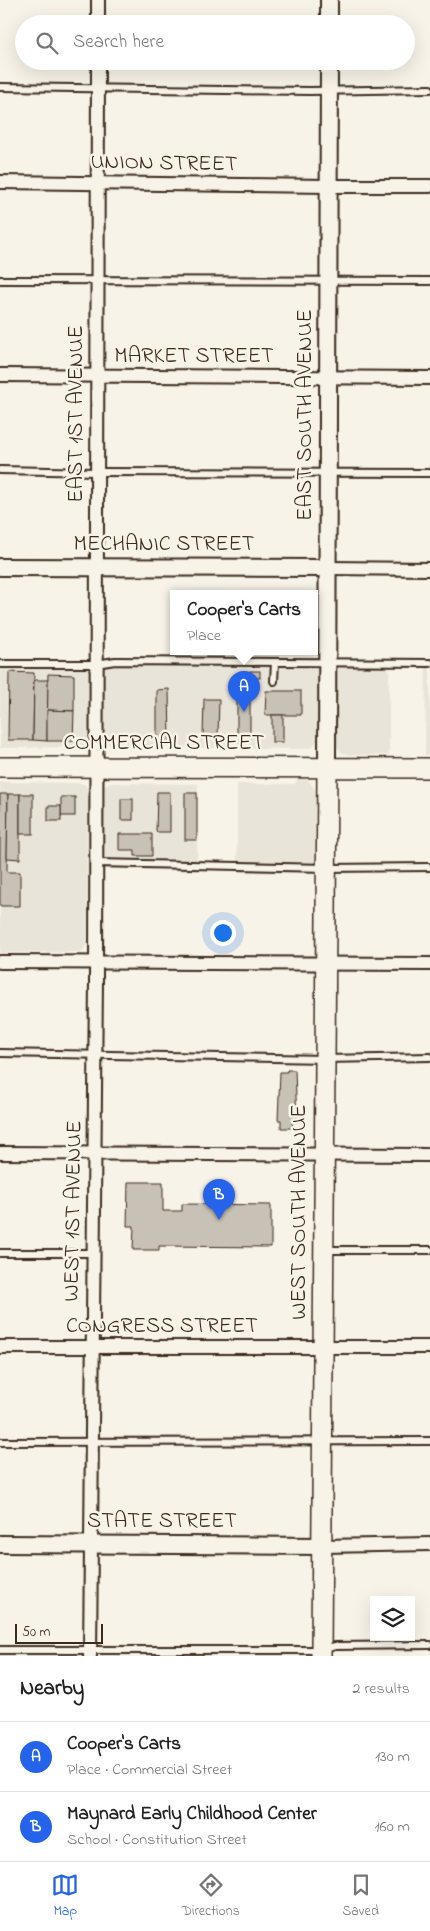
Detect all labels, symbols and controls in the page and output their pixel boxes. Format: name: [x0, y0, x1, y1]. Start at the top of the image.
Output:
search box: [15, 15, 415, 70]
icon: search: [33, 29, 61, 57]
text: Search here: [73, 29, 164, 56]
street label: UNION STREET: [90, 147, 238, 181]
street label: EAST SOUTH AVENUE: [290, 309, 322, 521]
street label: EAST 1ST AVENUE: [61, 325, 93, 503]
street label: MARKET STREET: [114, 341, 274, 373]
street label: MECHANIC STREET: [74, 529, 255, 561]
popup: [170, 590, 318, 655]
text: Cooper's Carts: [187, 597, 301, 624]
text: Place: [187, 624, 221, 648]
pin: A: [228, 671, 260, 712]
street label: COMMERCIAL STREET: [64, 728, 265, 760]
your location: [210, 920, 236, 946]
street label: WEST SOUTH AVENUE: [284, 1104, 316, 1320]
street label: WEST 1ST AVENUE: [56, 1120, 92, 1302]
pin: B: [203, 1179, 235, 1220]
street label: CONGRESS STREET: [66, 1311, 258, 1343]
street label: STATE STREET: [87, 1506, 237, 1538]
map controls: [370, 1596, 415, 1641]
button: layers: [370, 1596, 415, 1641]
scale bar: [15, 1621, 102, 1644]
text: 50 m: [22, 1622, 50, 1643]
text: Nearby: [20, 1674, 84, 1704]
text: 2 results: [352, 1677, 410, 1701]
text: Cooper's Carts: [67, 1731, 181, 1758]
text: A: [31, 1745, 41, 1769]
text: 130 m: [375, 1745, 410, 1769]
text: Place · Commercial Street: [67, 1758, 232, 1782]
text: Maynard Early Childhood Center: [67, 1801, 317, 1828]
text: B: [31, 1815, 41, 1839]
text: 160 m: [375, 1815, 410, 1839]
text: School · Constitution Street: [67, 1828, 247, 1852]
tab: Map: [51, 1871, 79, 1922]
tab: Directions: [182, 1871, 240, 1922]
tab: Saved: [342, 1871, 379, 1922]

